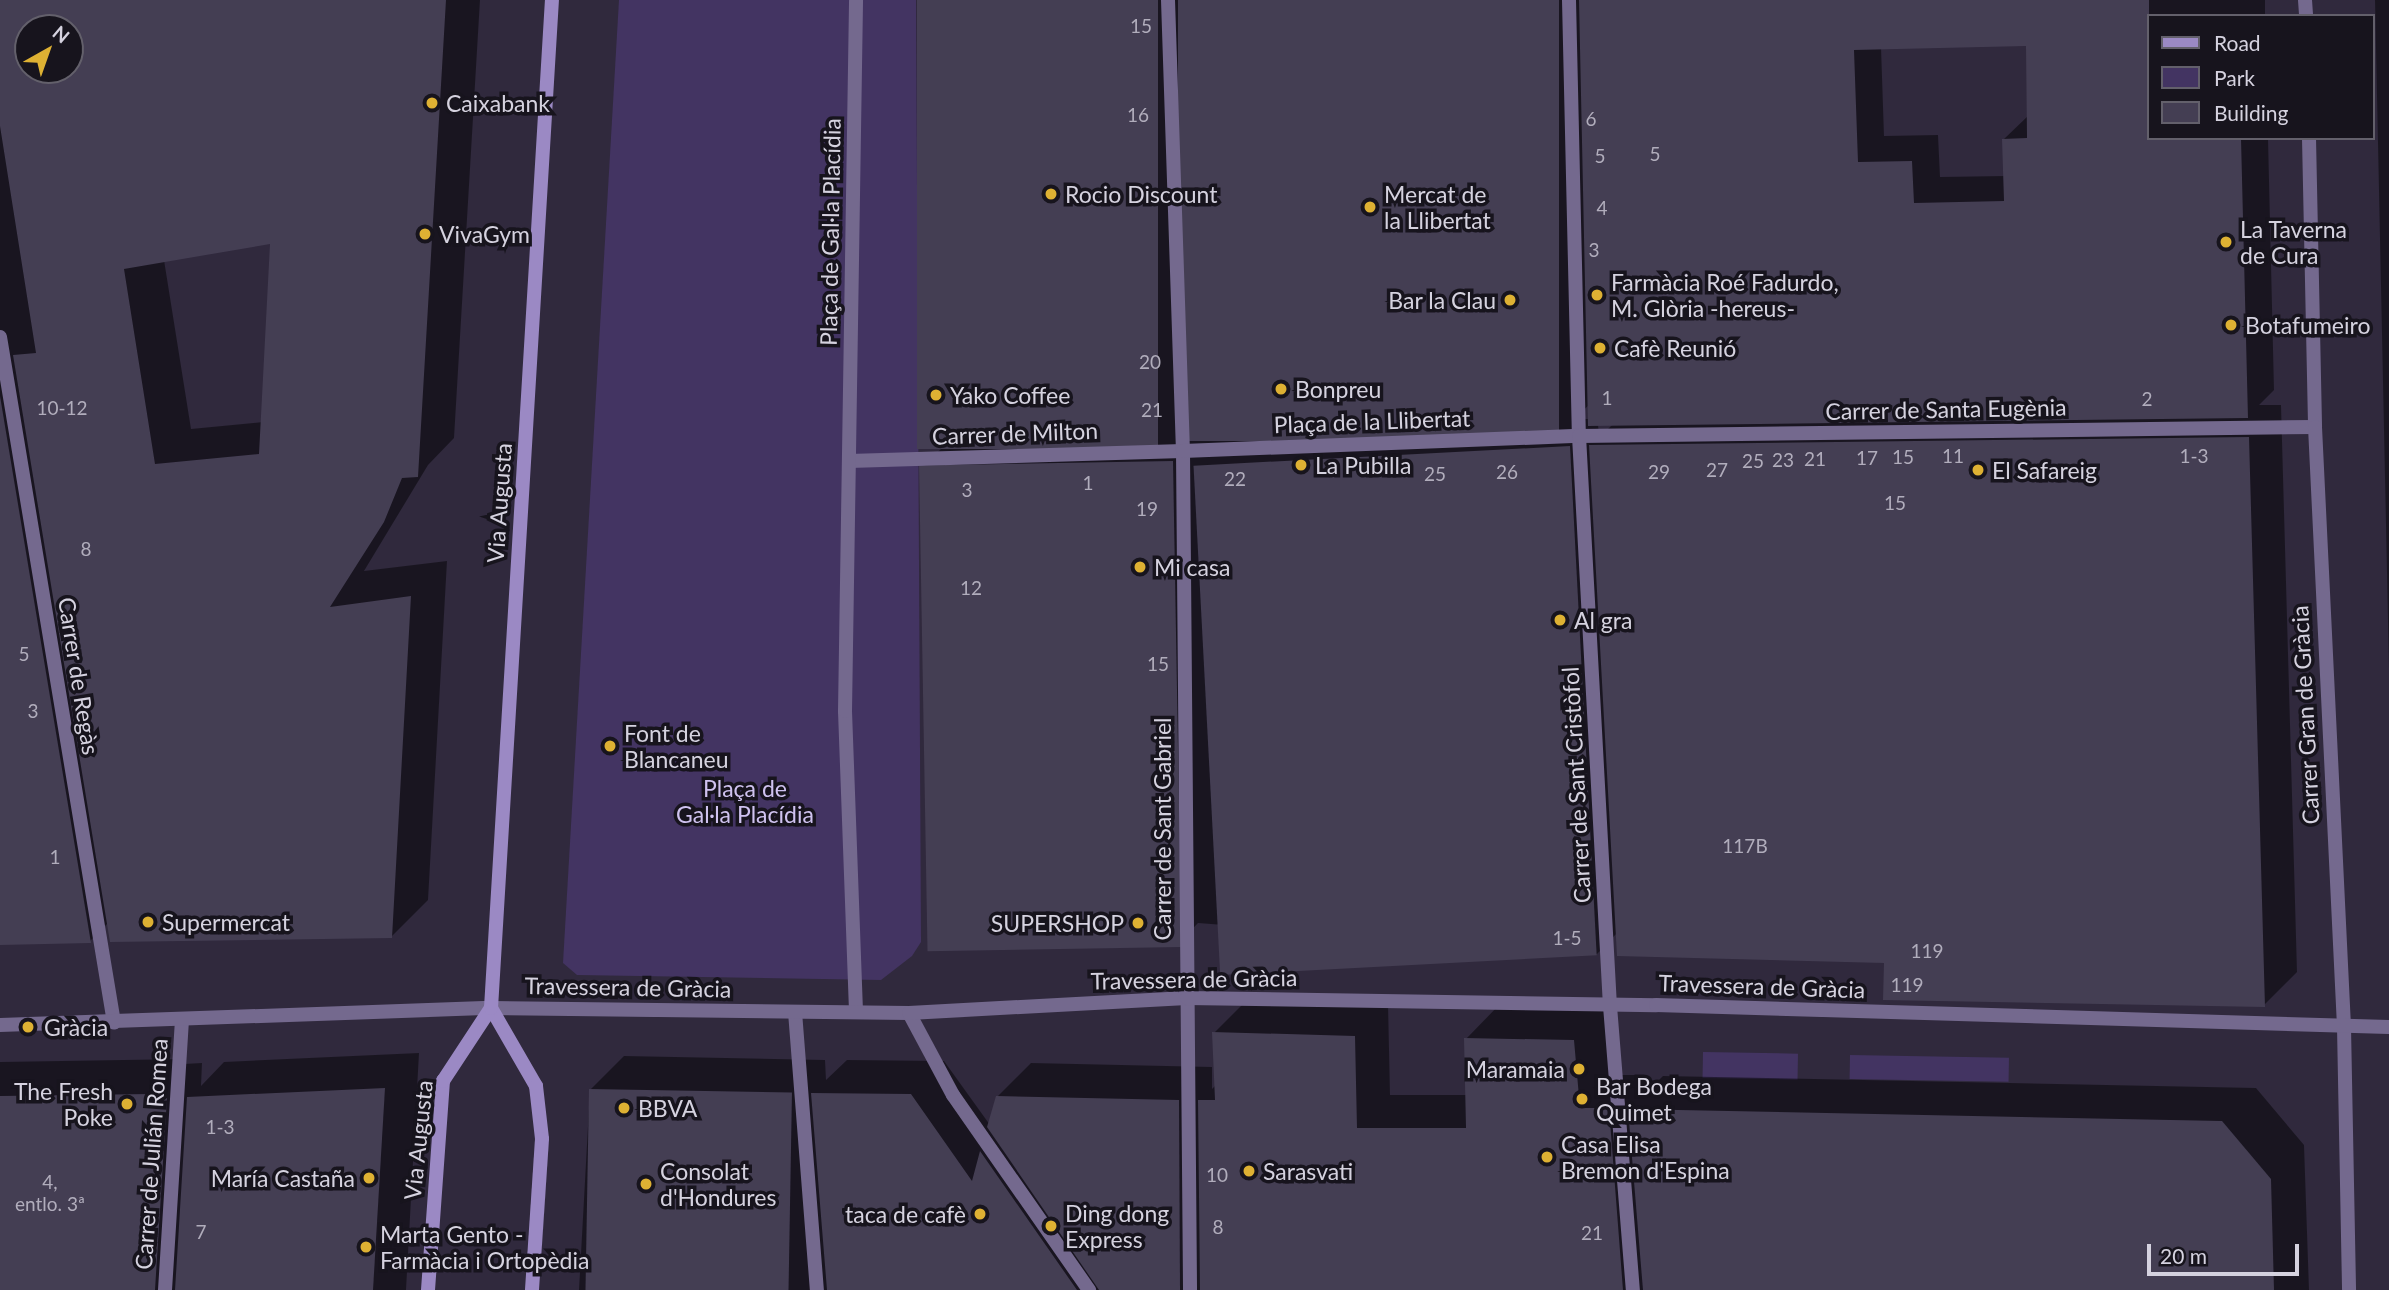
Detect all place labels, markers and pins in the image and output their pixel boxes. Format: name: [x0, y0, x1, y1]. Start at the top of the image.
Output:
place label: Caixabank: [446, 89, 550, 117]
marker: Caixabank: [424, 95, 440, 111]
place label: Rocio Discount: [1065, 180, 1217, 208]
place label: Mercat de la Llibertat: [1384, 180, 1491, 234]
marker: Rocio Discount: [1043, 186, 1059, 202]
marker: Mercat de la Llibertat: [1362, 199, 1378, 215]
place label: La Taverna de Cura: [2240, 215, 2348, 269]
place label: VivaGym: [439, 220, 530, 248]
marker: VivaGym: [417, 226, 433, 242]
marker: La Taverna de Cura: [2218, 234, 2234, 250]
place label: Farmàcia Roé Fadurdo, M. Glòria -hereus-: [1611, 268, 1839, 322]
place label: Bar la Clau: [1388, 286, 1496, 314]
marker: Farmàcia Roé Fadurdo, M. Glòria -hereus-: [1589, 287, 1605, 303]
marker: Bar la Clau: [1502, 292, 1518, 308]
place label: Botafumeiro: [2245, 311, 2370, 339]
marker: Botafumeiro: [2223, 317, 2239, 333]
place label: Cafè Reunió: [1614, 334, 1736, 362]
marker: Cafè Reunió: [1592, 340, 1608, 356]
place label: Bonpreu: [1295, 375, 1381, 403]
place label: Yako Coffee: [950, 381, 1070, 409]
marker: Bonpreu: [1273, 381, 1289, 397]
marker: Yako Coffee: [928, 387, 944, 403]
place label: La Pubilla: [1315, 451, 1411, 479]
place label: El Safareig: [1992, 456, 2097, 484]
marker: La Pubilla: [1293, 457, 1309, 473]
marker: El Safareig: [1970, 462, 1986, 478]
place label: Mi casa: [1154, 553, 1230, 581]
marker: Mi casa: [1132, 559, 1148, 575]
place label: Al gra: [1574, 606, 1632, 634]
marker: Al gra: [1552, 612, 1568, 628]
place label: Font de Blancaneu: [624, 719, 729, 773]
marker: Font de Blancaneu: [602, 738, 618, 754]
place label: Supermercat: [162, 908, 290, 936]
place label: SUPERSHOP: [991, 909, 1124, 937]
marker: Supermercat: [140, 914, 156, 930]
marker: SUPERSHOP: [1130, 915, 1146, 931]
place label: Gràcia: [44, 1013, 108, 1041]
marker: Gràcia: [18, 1017, 38, 1037]
place label: Maramaia: [1466, 1055, 1565, 1083]
marker: Maramaia: [1571, 1061, 1587, 1077]
place label: Bar Bodega Quimet: [1596, 1072, 1713, 1126]
place label: The Fresh Poke: [14, 1077, 113, 1131]
marker: Bar Bodega Quimet: [1574, 1091, 1590, 1107]
place label: BBVA: [638, 1094, 697, 1122]
marker: The Fresh Poke: [119, 1096, 135, 1112]
marker: BBVA: [616, 1100, 632, 1116]
place label: Casa Elisa Bremon d'Espina: [1561, 1130, 1730, 1184]
marker: Casa Elisa Bremon d'Espina: [1539, 1149, 1555, 1165]
place label: Consolat d'Hondures: [660, 1157, 776, 1211]
place label: Sarasvati: [1263, 1157, 1353, 1185]
marker: Sarasvati: [1241, 1163, 1257, 1179]
place label: María Castaña: [211, 1164, 355, 1192]
marker: María Castaña: [361, 1170, 377, 1186]
marker: Consolat d'Hondures: [638, 1176, 654, 1192]
place label: Ding dong Express: [1065, 1199, 1169, 1253]
place label: taca de cafè: [845, 1200, 966, 1228]
marker: taca de cafè: [972, 1206, 988, 1222]
marker: Ding dong Express: [1043, 1218, 1059, 1234]
place label: Marta Gento - Farmàcia i Ortopèdia: [380, 1220, 589, 1274]
marker: Marta Gento - Farmàcia i Ortopèdia: [358, 1239, 374, 1255]

